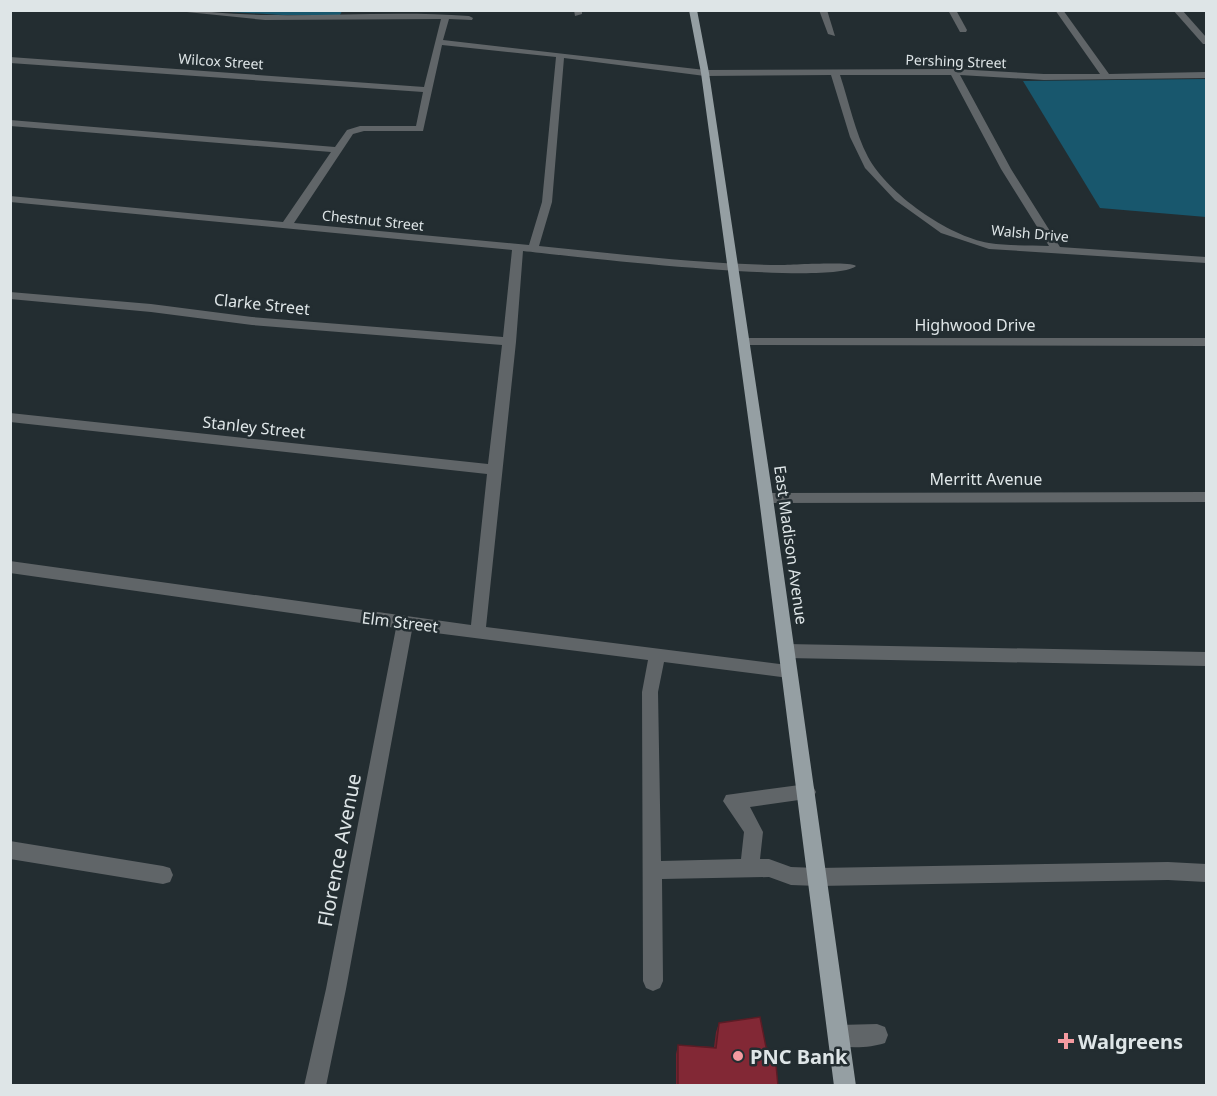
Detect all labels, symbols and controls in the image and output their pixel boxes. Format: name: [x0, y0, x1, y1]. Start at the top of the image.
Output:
street label: Wilcox Street: [178, 49, 264, 73]
street label: Pershing Street: [905, 50, 1007, 72]
street label: Chestnut Street: [321, 205, 425, 235]
street label: Walsh Drive: [990, 220, 1070, 246]
street label: Clarke Street: [213, 288, 311, 320]
street label: Highwood Drive: [914, 314, 1036, 336]
street label: Stanley Street: [202, 411, 307, 443]
street label: East Madison Avenue: [769, 464, 813, 626]
street label: Merritt Avenue: [930, 468, 1042, 490]
street label: Elm Street: [361, 606, 440, 638]
street label: Florence Avenue: [311, 771, 367, 929]
place label: Walgreens: [1078, 1028, 1183, 1055]
marker: Walgreens: [1059, 1034, 1073, 1048]
place label: PNC Bank: [750, 1043, 848, 1070]
marker: PNC Bank: [731, 1049, 745, 1063]

